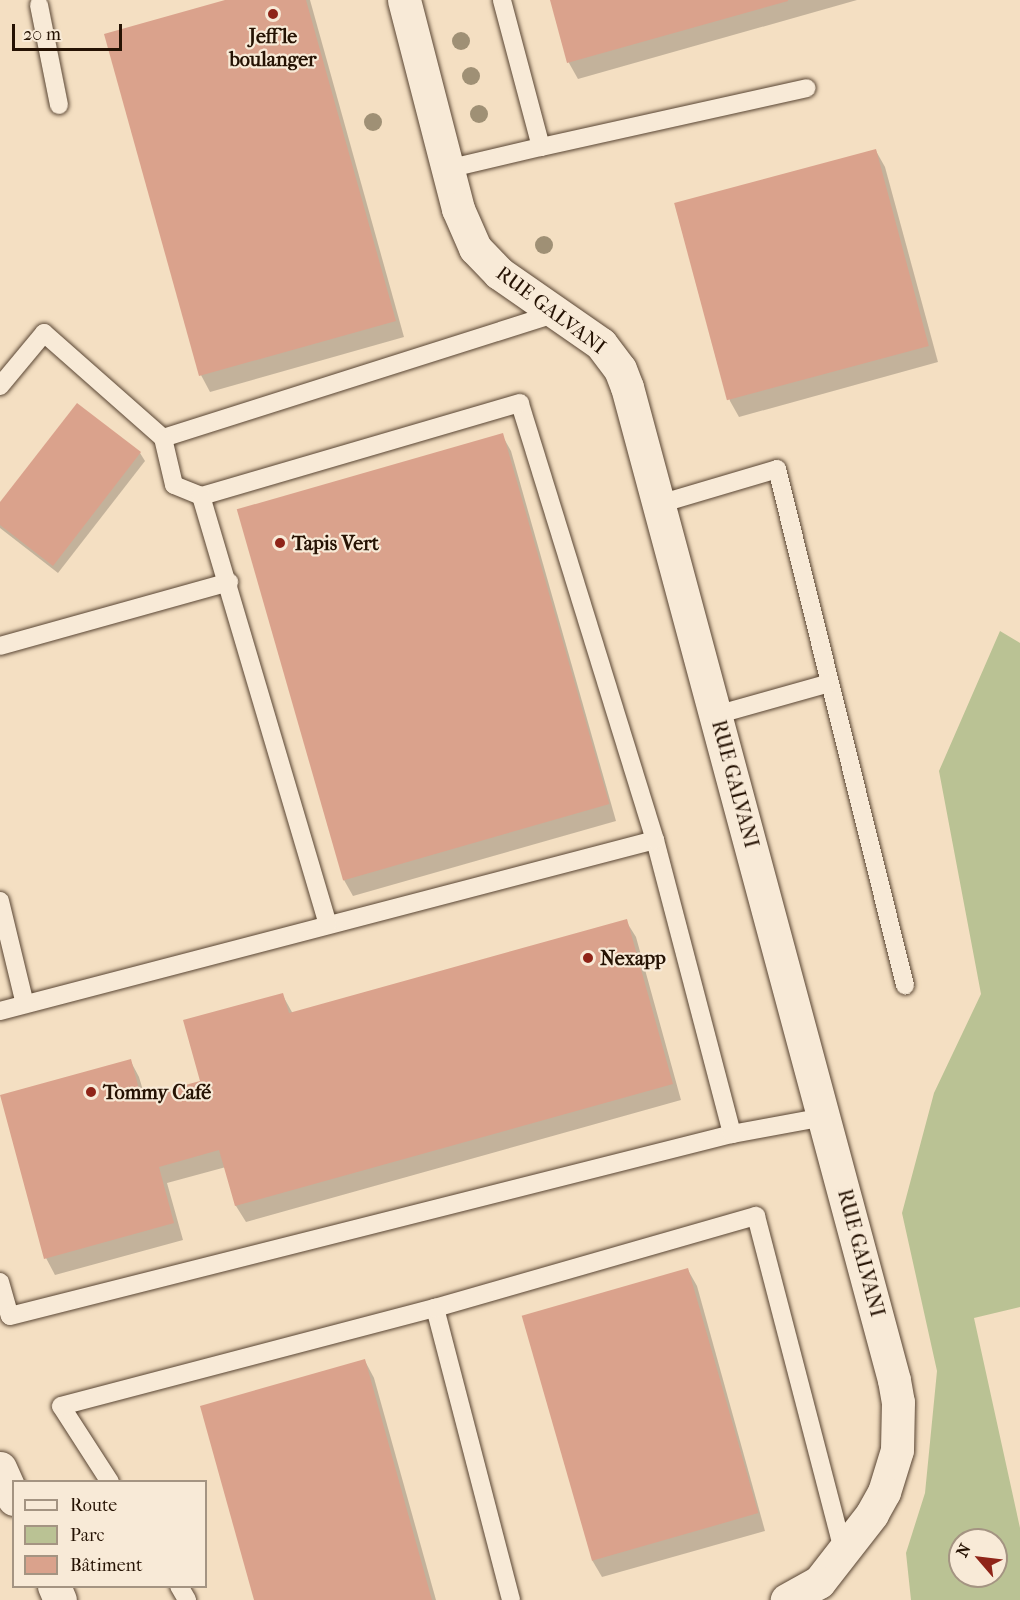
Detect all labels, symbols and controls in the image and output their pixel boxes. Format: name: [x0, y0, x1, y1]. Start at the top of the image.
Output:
marker: Jeff le boulanger: [266, 7, 280, 21]
scale bar: [15, 12, 124, 50]
text: 20 m: [23, 24, 61, 45]
place label: Jeff le boulanger: [229, 24, 317, 71]
street label: RUE GALVANI: [491, 261, 611, 359]
place label: Tapis Vert: [292, 531, 379, 555]
marker: Tapis Vert: [273, 536, 287, 550]
street label: RUE GALVANI: [706, 718, 764, 850]
place label: Nexapp: [600, 946, 666, 970]
marker: Nexapp: [581, 951, 595, 965]
place label: Tommy Café: [103, 1080, 211, 1104]
marker: Tommy Café: [84, 1085, 98, 1099]
street label: RUE GALVANI: [832, 1187, 890, 1319]
legend: [12, 1480, 207, 1588]
text: Route: [70, 1495, 117, 1516]
text: Parc: [70, 1525, 105, 1546]
north arrow: [948, 1528, 1008, 1588]
text: N: [952, 1540, 975, 1560]
text: Bâtiment: [70, 1555, 142, 1576]

